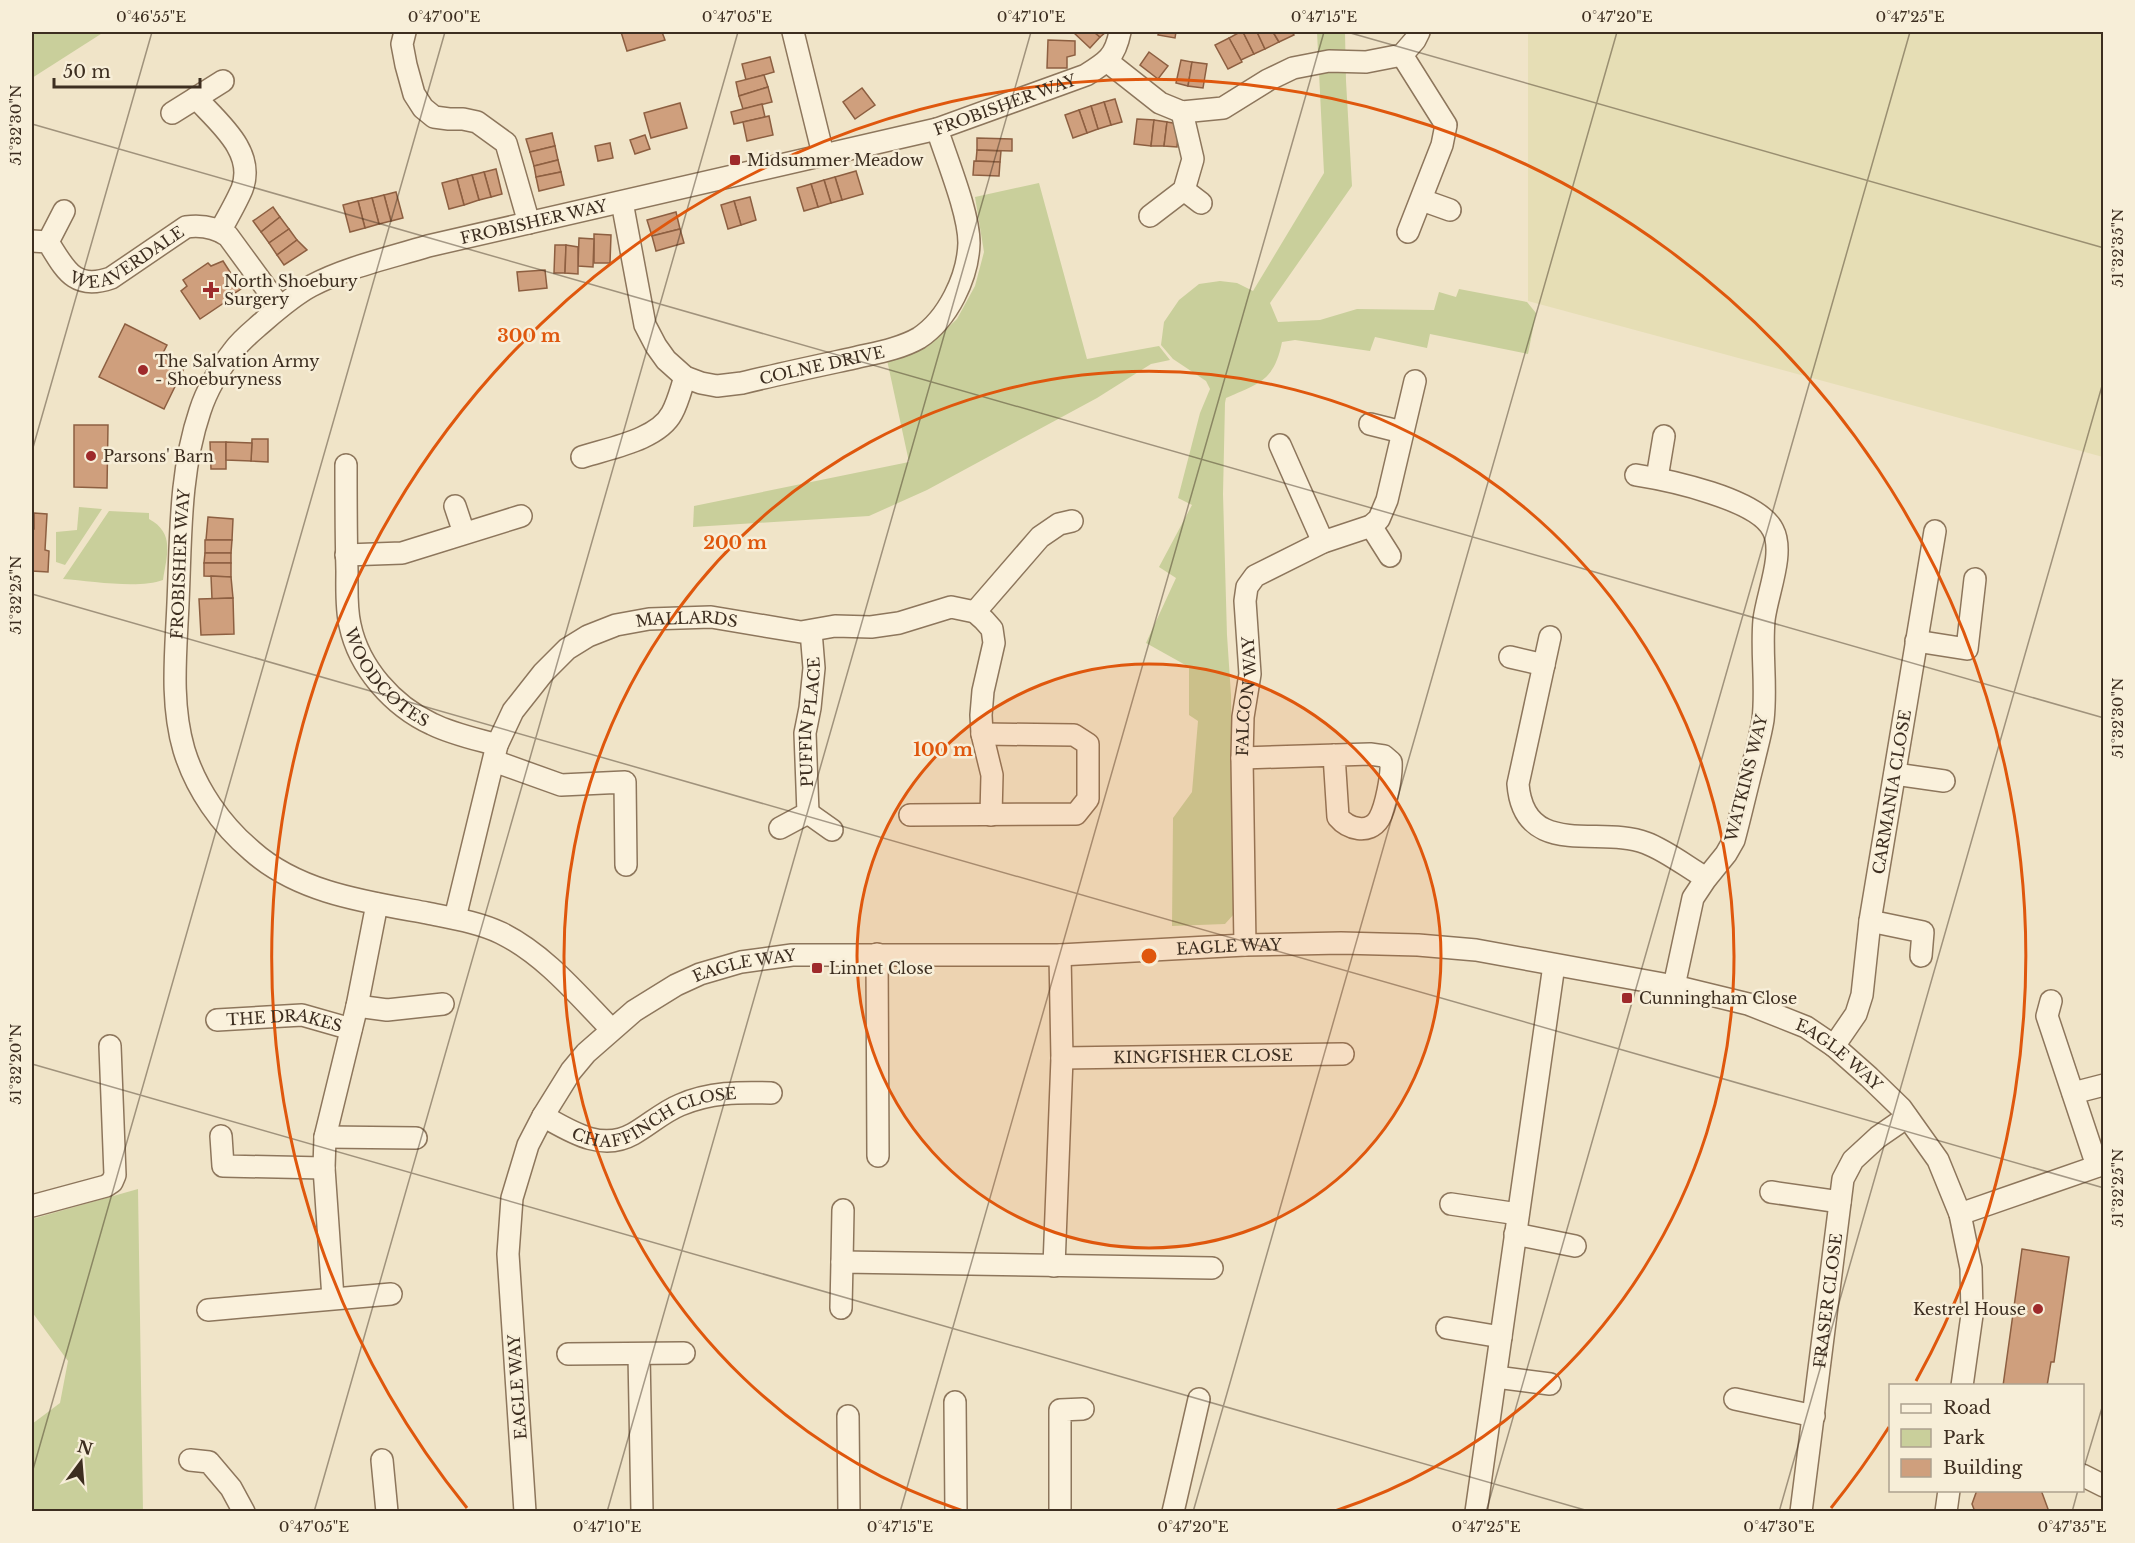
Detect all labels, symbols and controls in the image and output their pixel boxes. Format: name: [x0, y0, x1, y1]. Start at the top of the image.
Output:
text: 0°46'55"E: [116, 7, 186, 26]
text: 0°47'00"E: [408, 7, 480, 26]
text: 0°47'05"E: [702, 7, 772, 26]
text: 0°47'10"E: [997, 7, 1065, 26]
text: 0°47'15"E: [1291, 7, 1357, 26]
text: 0°47'20"E: [1581, 7, 1653, 26]
text: 0°47'25"E: [1875, 7, 1945, 26]
scale bar: [54, 51, 200, 89]
text: 50 m: [63, 61, 111, 83]
street label: FROBISHER WAY: [931, 69, 1079, 139]
text: 51°32'30"N: [6, 84, 25, 166]
place label: Midsummer Meadow: [747, 150, 924, 170]
marker: Midsummer Meadow: [728, 153, 742, 167]
street label: FROBISHER WAY: [458, 195, 609, 248]
text: 51°32'35"N: [2108, 209, 2127, 287]
street label: WEAVERDALE: [66, 221, 188, 292]
place label: North Shoebury Surgery: [224, 271, 358, 309]
marker: North Shoebury Surgery: [202, 281, 220, 299]
text: 300 m: [497, 325, 561, 347]
street label: COLNE DRIVE: [757, 341, 886, 389]
place label: The Salvation Army - Shoeburyness: [155, 351, 320, 389]
marker: The Salvation Army - Shoeburyness: [136, 363, 150, 377]
place label: Parsons' Barn: [103, 446, 214, 466]
marker: Parsons' Barn: [84, 449, 98, 463]
street label: FROBISHER WAY: [166, 488, 194, 640]
text: 200 m: [703, 532, 767, 554]
text: 51°32'25"N: [6, 556, 25, 634]
street label: MALLARDS: [634, 607, 739, 631]
street label: WOODCOTES: [341, 624, 433, 731]
street label: FALCON WAY: [1232, 636, 1260, 757]
street label: PUFFIN PLACE: [795, 656, 824, 788]
text: 51°32'30"N: [2108, 677, 2127, 759]
street label: CARMANIA CLOSE: [1868, 708, 1915, 876]
street label: WATKINS WAY: [1720, 712, 1771, 844]
text: 100 m: [913, 739, 973, 761]
street label: EAGLE WAY: [1176, 934, 1282, 959]
street label: EAGLE WAY: [689, 945, 797, 986]
centre of rings: [1139, 946, 1159, 966]
place label: Linnet Close: [829, 958, 933, 978]
marker: Linnet Close: [810, 961, 824, 975]
place label: Cunningham Close: [1639, 988, 1797, 1008]
marker: Cunningham Close: [1620, 991, 1634, 1005]
street label: THE DRAKES: [226, 1004, 345, 1036]
street label: EAGLE WAY: [1793, 1014, 1887, 1095]
text: 51°32'20"N: [6, 1023, 25, 1105]
street label: KINGFISHER CLOSE: [1113, 1045, 1293, 1067]
street label: CHAFFINCH CLOSE: [569, 1083, 737, 1151]
text: 51°32'25"N: [2108, 1149, 2127, 1227]
street label: FRASER CLOSE: [1809, 1232, 1846, 1369]
place label: Kestrel House: [1913, 1299, 2026, 1319]
marker: Kestrel House: [2031, 1302, 2045, 1316]
street label: EAGLE WAY: [503, 1333, 531, 1440]
legend: [1889, 1384, 2084, 1492]
text: Road: [1943, 1397, 1991, 1419]
text: Park: [1943, 1427, 1985, 1449]
north arrow: [51, 1432, 111, 1492]
text: N: [75, 1436, 95, 1459]
text: Building: [1943, 1457, 2022, 1479]
text: 0°47'05"E: [279, 1517, 349, 1536]
text: 0°47'10"E: [573, 1517, 641, 1536]
text: 0°47'15"E: [867, 1517, 933, 1536]
text: 0°47'20"E: [1157, 1517, 1229, 1536]
text: 0°47'25"E: [1451, 1517, 1521, 1536]
text: 0°47'30"E: [1743, 1517, 1815, 1536]
text: 0°47'35"E: [2037, 1517, 2107, 1536]

